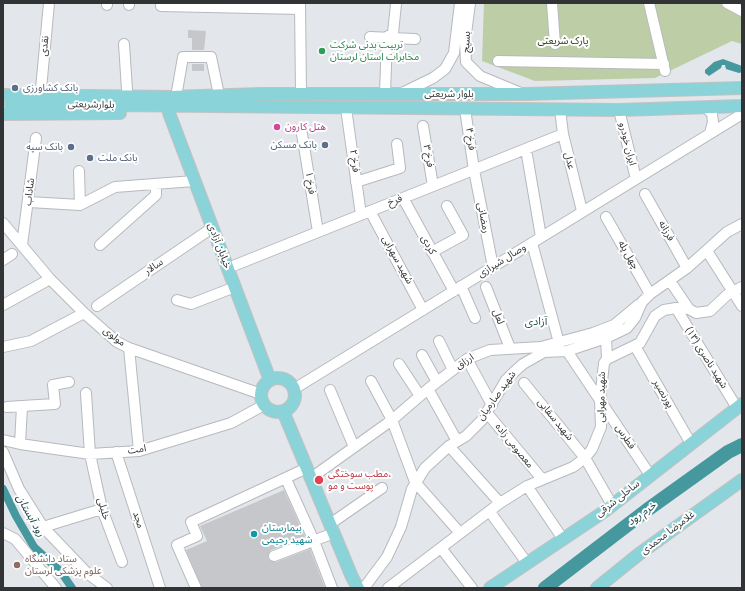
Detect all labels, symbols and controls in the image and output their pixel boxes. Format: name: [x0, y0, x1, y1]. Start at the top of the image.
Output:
street label: بسیج: [461, 31, 473, 53]
street label: نقدی: [38, 35, 52, 57]
park label: پارک شریعتی: [537, 35, 589, 47]
place label: تربیت بدنی شرکت مخابرات استان لرستان: [330, 39, 419, 62]
marker: تربیت بدنی شرکت مخابرات استان لرستان: [317, 46, 327, 56]
place label: بانک کشاورزی: [23, 82, 78, 94]
marker: بانک کشاورزی: [10, 83, 20, 93]
street label: بلوار شریعتی: [424, 88, 474, 100]
street label: بلوارشریعتی: [67, 99, 115, 111]
place label: هتل کارون: [285, 121, 326, 133]
street label: ایران خودرو: [616, 121, 638, 167]
marker: هتل کارون: [272, 122, 282, 132]
street label: فرخ ۴: [462, 127, 478, 151]
place label: بانک مسکن: [271, 139, 317, 151]
marker: بانک مسکن: [320, 140, 330, 150]
place label: بانک سپه: [26, 141, 63, 153]
marker: بانک سپه: [66, 142, 76, 152]
street label: فرخ ۳: [420, 144, 436, 168]
street label: فرخ ۲: [346, 149, 362, 173]
street label: عدل: [561, 151, 577, 171]
place label: بانک ملت: [98, 152, 138, 164]
marker: بانک ملت: [85, 153, 95, 163]
street label: فرخ ۱: [302, 171, 318, 195]
street label: شاداب: [22, 177, 38, 207]
street label: فرخ: [386, 193, 404, 209]
street label: رمضانی: [474, 202, 492, 234]
street label: فرزانه: [655, 219, 677, 243]
street label: خیابان آزادی: [205, 222, 233, 270]
street label: کردی: [418, 233, 438, 257]
street label: شهید سهرابی: [379, 234, 415, 286]
street label: چهل پله: [615, 238, 641, 272]
street label: وصال شیرازی: [476, 241, 528, 281]
street label: سالار: [142, 256, 166, 278]
street label: لعل: [490, 308, 506, 326]
district label: آزادی: [525, 315, 547, 329]
street label: مولوی: [100, 325, 128, 349]
street label: شهید ناصری (۱۳): [682, 325, 730, 391]
street label: ارزاق: [454, 352, 476, 372]
street label: شهید صارمیان: [475, 369, 519, 423]
street label: شهید مهرابی: [596, 372, 608, 422]
street label: پورنصیر: [650, 378, 676, 410]
street label: شهید سقایی: [535, 397, 575, 443]
street label: معصومی زاده: [492, 421, 536, 471]
street label: فطرس: [612, 422, 638, 452]
street label: امت: [127, 443, 147, 457]
place label: مطب سوختگی، پوست و مو: [328, 468, 391, 492]
marker: مطب سوختگی، پوست و مو: [313, 474, 325, 486]
street label: ساحلی شرقی: [594, 478, 642, 520]
water label: رود آبستان: [13, 492, 47, 540]
street label: خلیلی: [94, 496, 112, 522]
water label: خرم رود: [625, 499, 659, 529]
street label: غلامرضا محمدی: [639, 509, 697, 557]
street label: مجد: [130, 510, 146, 530]
place label: بیمارستان شهید رحیمی: [262, 522, 312, 546]
marker: بیمارستان شهید رحیمی: [249, 529, 259, 539]
place label: ستاد دانشگاه علوم پزشکی لرستان: [25, 553, 102, 576]
marker: ستاد دانشگاه علوم پزشکی لرستان: [12, 560, 22, 570]

